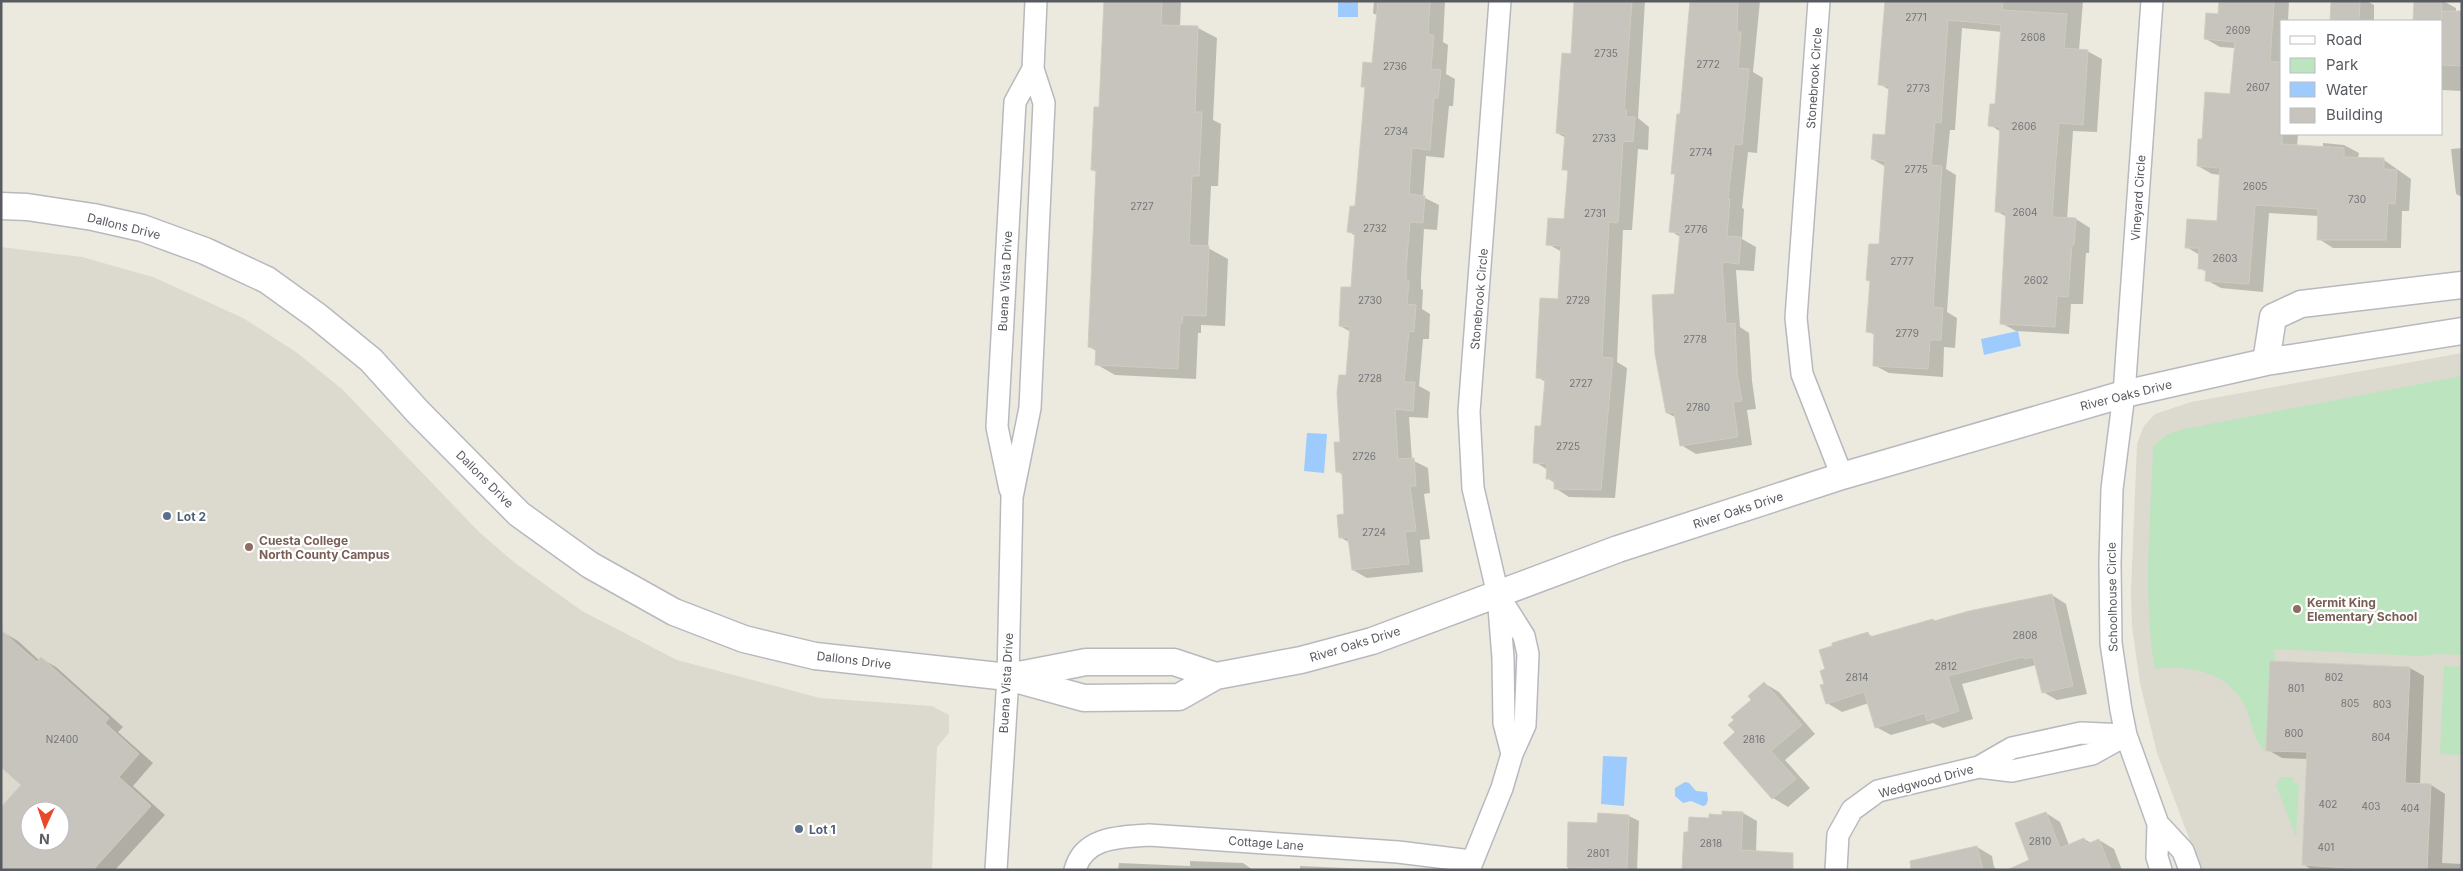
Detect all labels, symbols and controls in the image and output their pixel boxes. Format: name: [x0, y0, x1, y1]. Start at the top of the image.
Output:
house number: 2771: [1905, 11, 1927, 23]
legend: [2280, 20, 2443, 135]
house number: 2609: [2226, 24, 2250, 36]
street label: Stonebrook Circle: [1803, 27, 1825, 129]
text: Road: [2326, 30, 2362, 49]
house number: 2608: [2021, 31, 2045, 43]
house number: 2735: [1594, 47, 1618, 59]
text: Park: [2326, 55, 2359, 74]
house number: 2772: [1696, 58, 1720, 70]
house number: 2736: [1383, 60, 1407, 72]
text: Water: [2326, 80, 2368, 99]
house number: 2607: [2246, 81, 2270, 93]
house number: 2773: [1906, 82, 1930, 94]
text: Building: [2326, 105, 2383, 124]
house number: 2606: [2012, 120, 2036, 132]
house number: 2734: [1384, 125, 1408, 137]
house number: 2733: [1592, 132, 1616, 144]
house number: 2774: [1689, 146, 1713, 158]
street label: Vineyard Circle: [2128, 154, 2148, 242]
house number: 2775: [1904, 163, 1928, 175]
house number: 2605: [2243, 180, 2267, 192]
house number: 730: [2348, 193, 2366, 205]
house number: 2727: [1130, 200, 1154, 212]
house number: 2604: [2012, 206, 2038, 218]
house number: 2731: [1584, 207, 1606, 219]
street label: Dallons Drive: [86, 210, 162, 242]
house number: 2732: [1363, 222, 1387, 234]
house number: 2776: [1684, 223, 1708, 235]
street label: Buena Vista Drive: [995, 230, 1015, 332]
street label: Stonebrook Circle: [1467, 248, 1491, 350]
house number: 2603: [2213, 252, 2237, 264]
house number: 2777: [1890, 255, 1914, 267]
house number: 2602: [2024, 274, 2048, 286]
house number: 2730: [1358, 294, 1382, 306]
house number: 2729: [1566, 294, 1590, 306]
house number: 2779: [1895, 327, 1919, 339]
house number: 2778: [1683, 333, 1707, 345]
house number: 2728: [1358, 372, 1382, 384]
street label: River Oaks Drive: [2079, 376, 2173, 414]
house number: 2727: [1569, 377, 1593, 389]
house number: 2780: [1686, 401, 1710, 413]
house number: 2725: [1556, 440, 1580, 452]
street label: Dallons Drive: [453, 447, 517, 511]
house number: 2726: [1352, 450, 1376, 462]
street label: River Oaks Drive: [1691, 488, 1785, 532]
place label: Lot 2: [177, 509, 206, 524]
marker: Lot 2: [161, 510, 173, 522]
house number: 2724: [1362, 526, 1386, 538]
place label: Cuesta College North County Campus: [259, 533, 390, 562]
marker: Cuesta College North County Campus: [243, 541, 255, 553]
street label: Schoolhouse Circle: [2104, 542, 2120, 652]
place label: Kermit King Elementary School: [2307, 595, 2417, 624]
marker: Kermit King Elementary School: [2291, 603, 2303, 615]
street label: River Oaks Drive: [1308, 623, 1402, 665]
house number: 2808: [2013, 629, 2037, 641]
street label: Buena Vista Drive: [996, 632, 1016, 734]
street label: Dallons Drive: [816, 648, 892, 672]
house number: 2812: [1935, 660, 1957, 672]
house number: 2814: [1846, 671, 1868, 683]
house number: 802: [2325, 671, 2343, 683]
house number: 801: [2288, 682, 2304, 694]
house number: 805: [2341, 697, 2359, 709]
house number: 803: [2373, 698, 2391, 710]
house number: 800: [2285, 727, 2303, 739]
house number: 804: [2372, 731, 2390, 743]
house number: N2400: [46, 733, 78, 745]
house number: 2816: [1743, 733, 1765, 745]
street label: Wedgwood Drive: [1877, 761, 1975, 801]
house number: 402: [2319, 798, 2337, 810]
house number: 403: [2362, 800, 2380, 812]
north arrow: [20, 801, 70, 851]
house number: 404: [2400, 802, 2420, 814]
place label: Lot 1: [809, 822, 836, 837]
marker: Lot 1: [793, 823, 805, 835]
text: N: [39, 831, 50, 848]
street label: Cottage Lane: [1228, 833, 1304, 853]
house number: 2810: [2029, 835, 2051, 847]
house number: 2818: [1700, 837, 1722, 849]
house number: 401: [2318, 841, 2334, 853]
house number: 2801: [1587, 847, 1609, 859]

